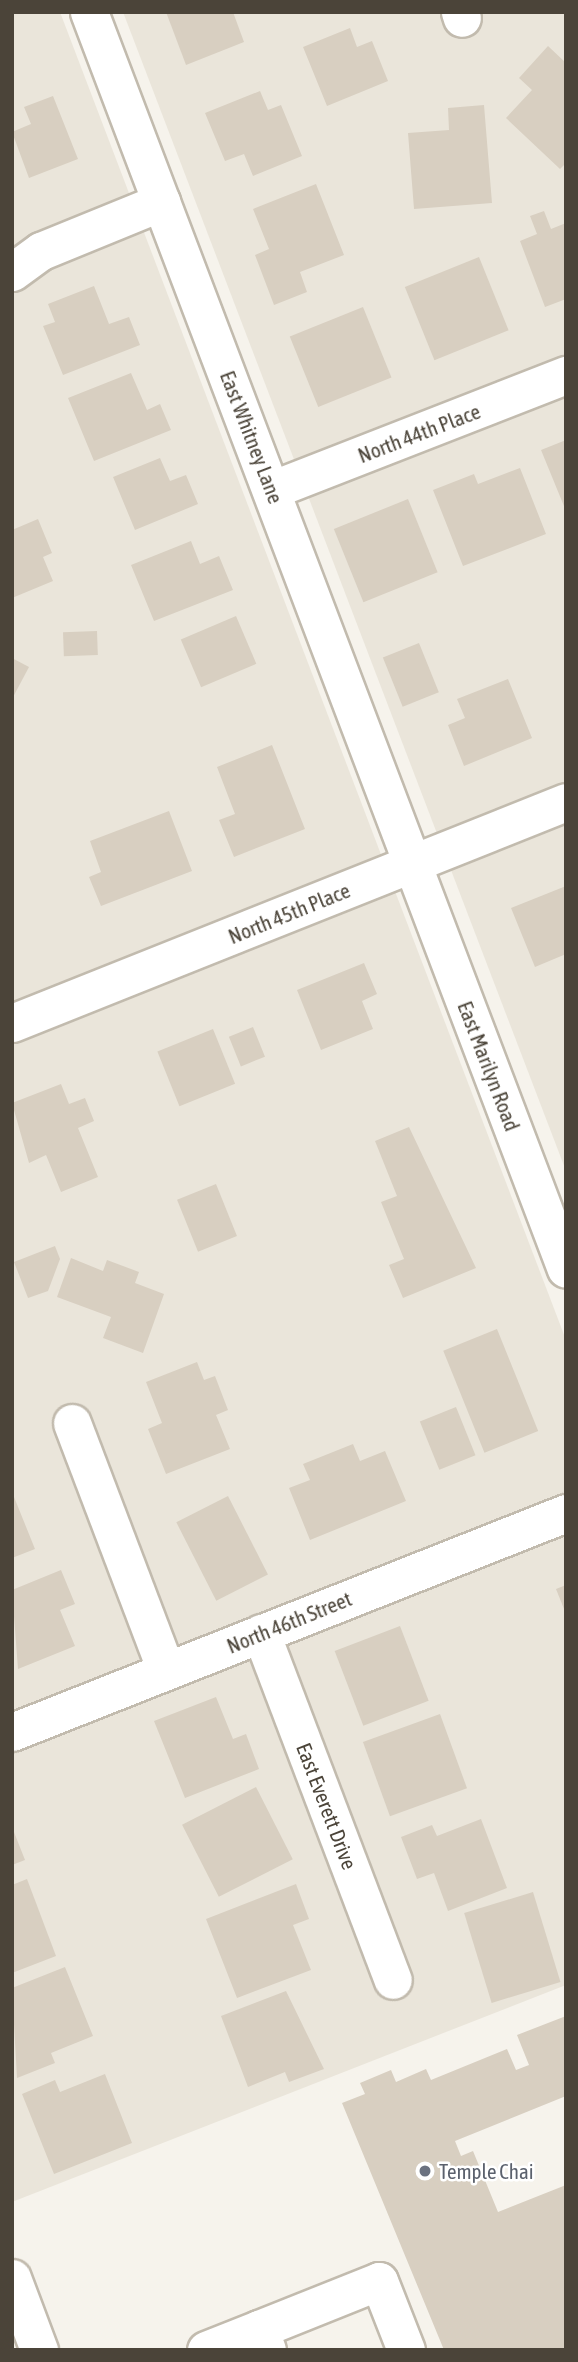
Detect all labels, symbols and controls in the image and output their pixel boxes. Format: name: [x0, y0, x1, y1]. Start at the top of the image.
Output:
street label: East Whitney Lane: [215, 367, 289, 507]
street label: North 44th Place: [354, 398, 484, 468]
street label: North 45th Place: [224, 877, 354, 949]
street label: East Marilyn Road: [453, 998, 525, 1134]
street label: North 46th Street: [223, 1586, 355, 1658]
street label: East Everett Drive: [291, 1739, 363, 1873]
place label: Temple Chai: [439, 2158, 534, 2184]
marker: Temple Chai: [417, 2163, 433, 2179]

